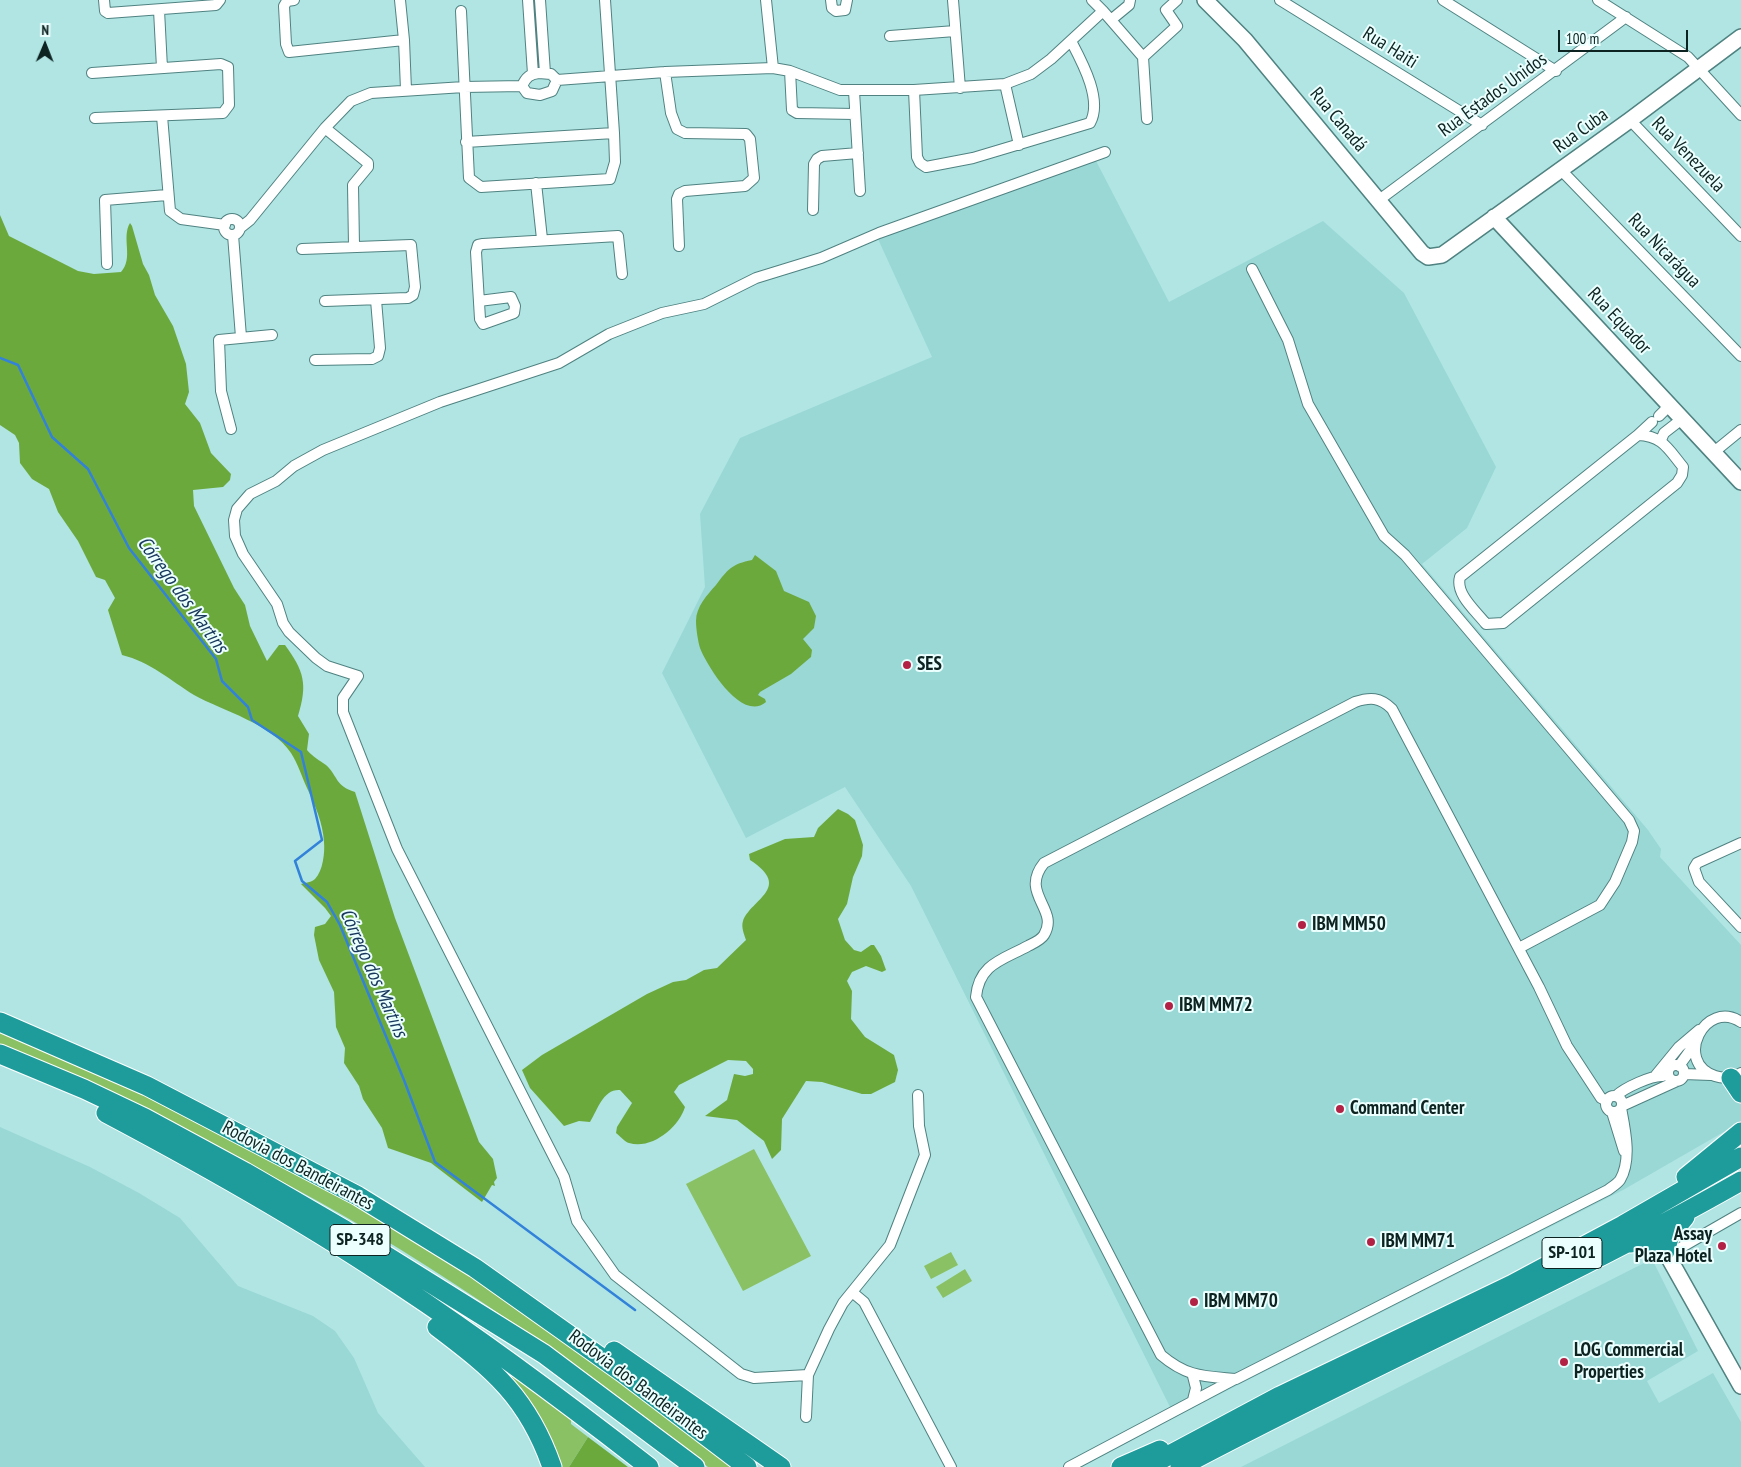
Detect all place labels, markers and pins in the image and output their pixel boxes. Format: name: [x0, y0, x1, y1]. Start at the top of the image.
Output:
place label: SES: [917, 654, 942, 676]
marker: SES: [901, 659, 913, 671]
place label: IBM MM50: [1312, 914, 1386, 936]
marker: IBM MM50: [1296, 919, 1308, 931]
place label: IBM MM72: [1179, 995, 1253, 1017]
marker: IBM MM72: [1163, 1000, 1175, 1012]
place label: Command Center: [1350, 1098, 1465, 1120]
marker: Command Center: [1334, 1103, 1346, 1115]
place label: Assay Plaza Hotel: [1635, 1224, 1712, 1268]
place label: IBM MM71: [1381, 1231, 1455, 1253]
marker: IBM MM71: [1365, 1236, 1377, 1248]
marker: Assay Plaza Hotel: [1716, 1240, 1728, 1252]
place label: IBM MM70: [1204, 1291, 1278, 1313]
marker: IBM MM70: [1188, 1296, 1200, 1308]
place label: LOG Commercial Properties: [1574, 1340, 1683, 1384]
marker: LOG Commercial Properties: [1558, 1356, 1570, 1368]

